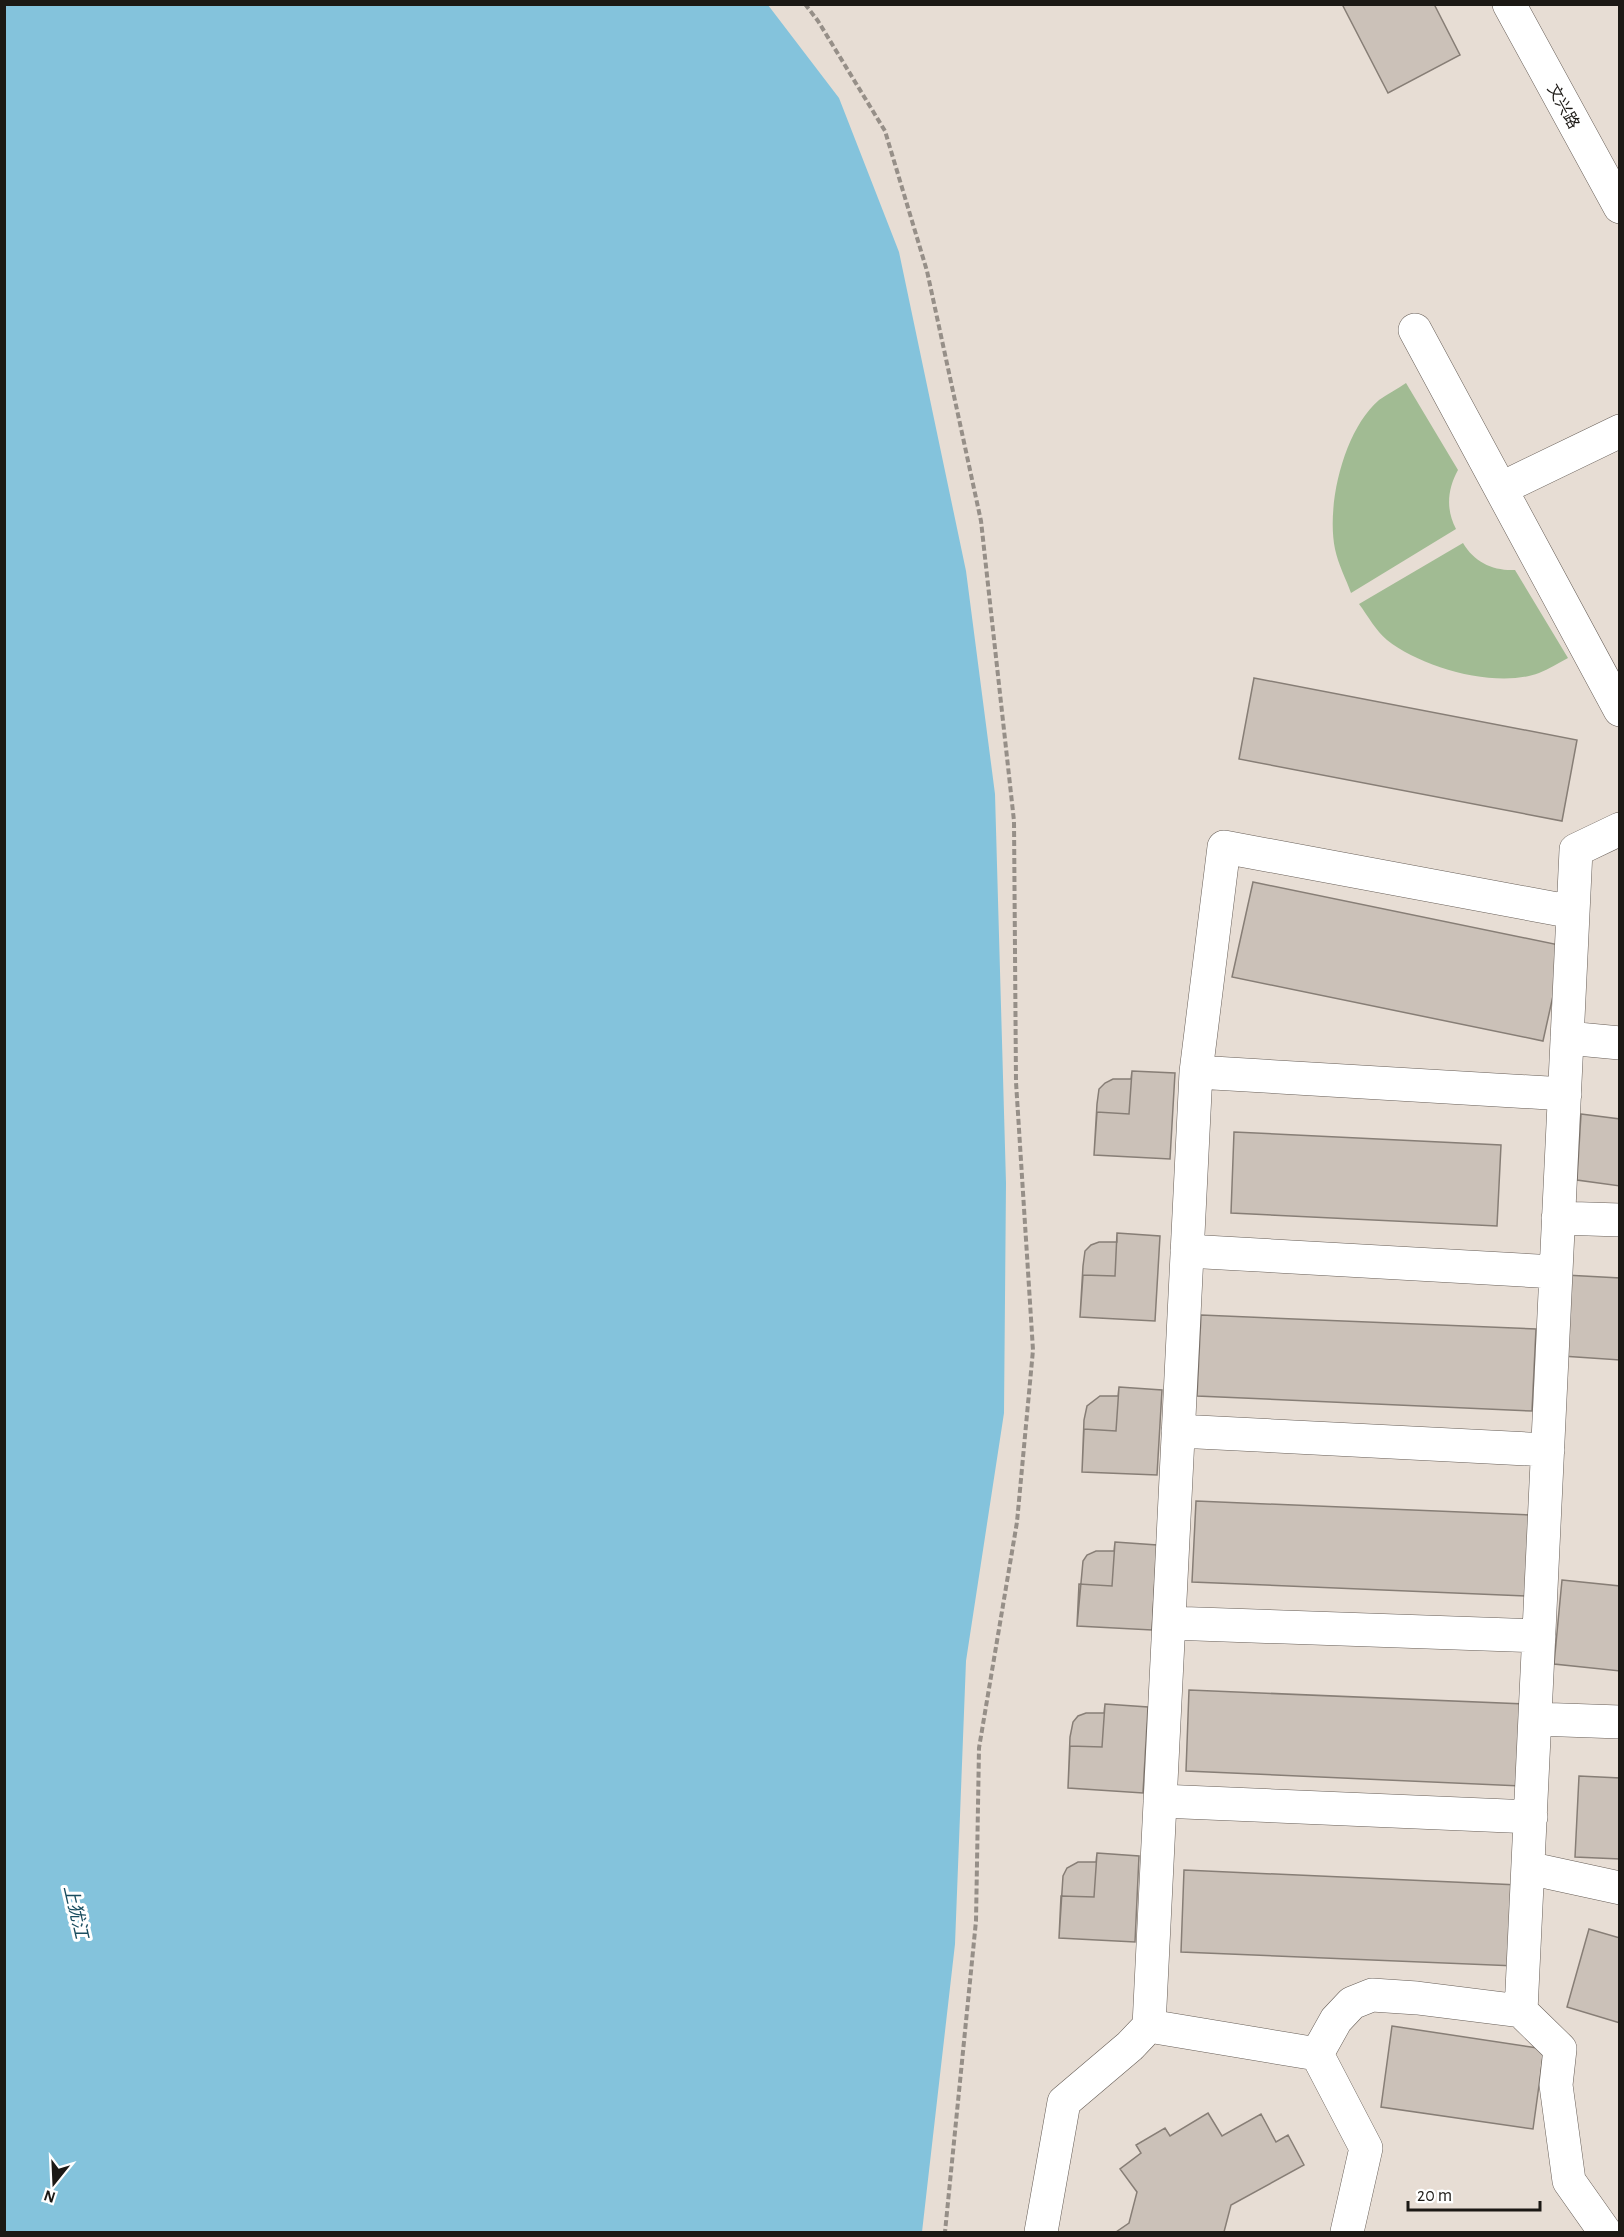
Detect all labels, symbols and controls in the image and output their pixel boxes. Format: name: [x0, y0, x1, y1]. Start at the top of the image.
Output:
street label: 文兴路: [1544, 81, 1583, 131]
water label: 上犹江: [60, 1884, 91, 1943]
north arrow: [24, 2153, 84, 2213]
scale bar: [1408, 2174, 1540, 2212]
text: N: [42, 2187, 57, 2206]
text: 20 m: [1417, 2187, 1452, 2205]

